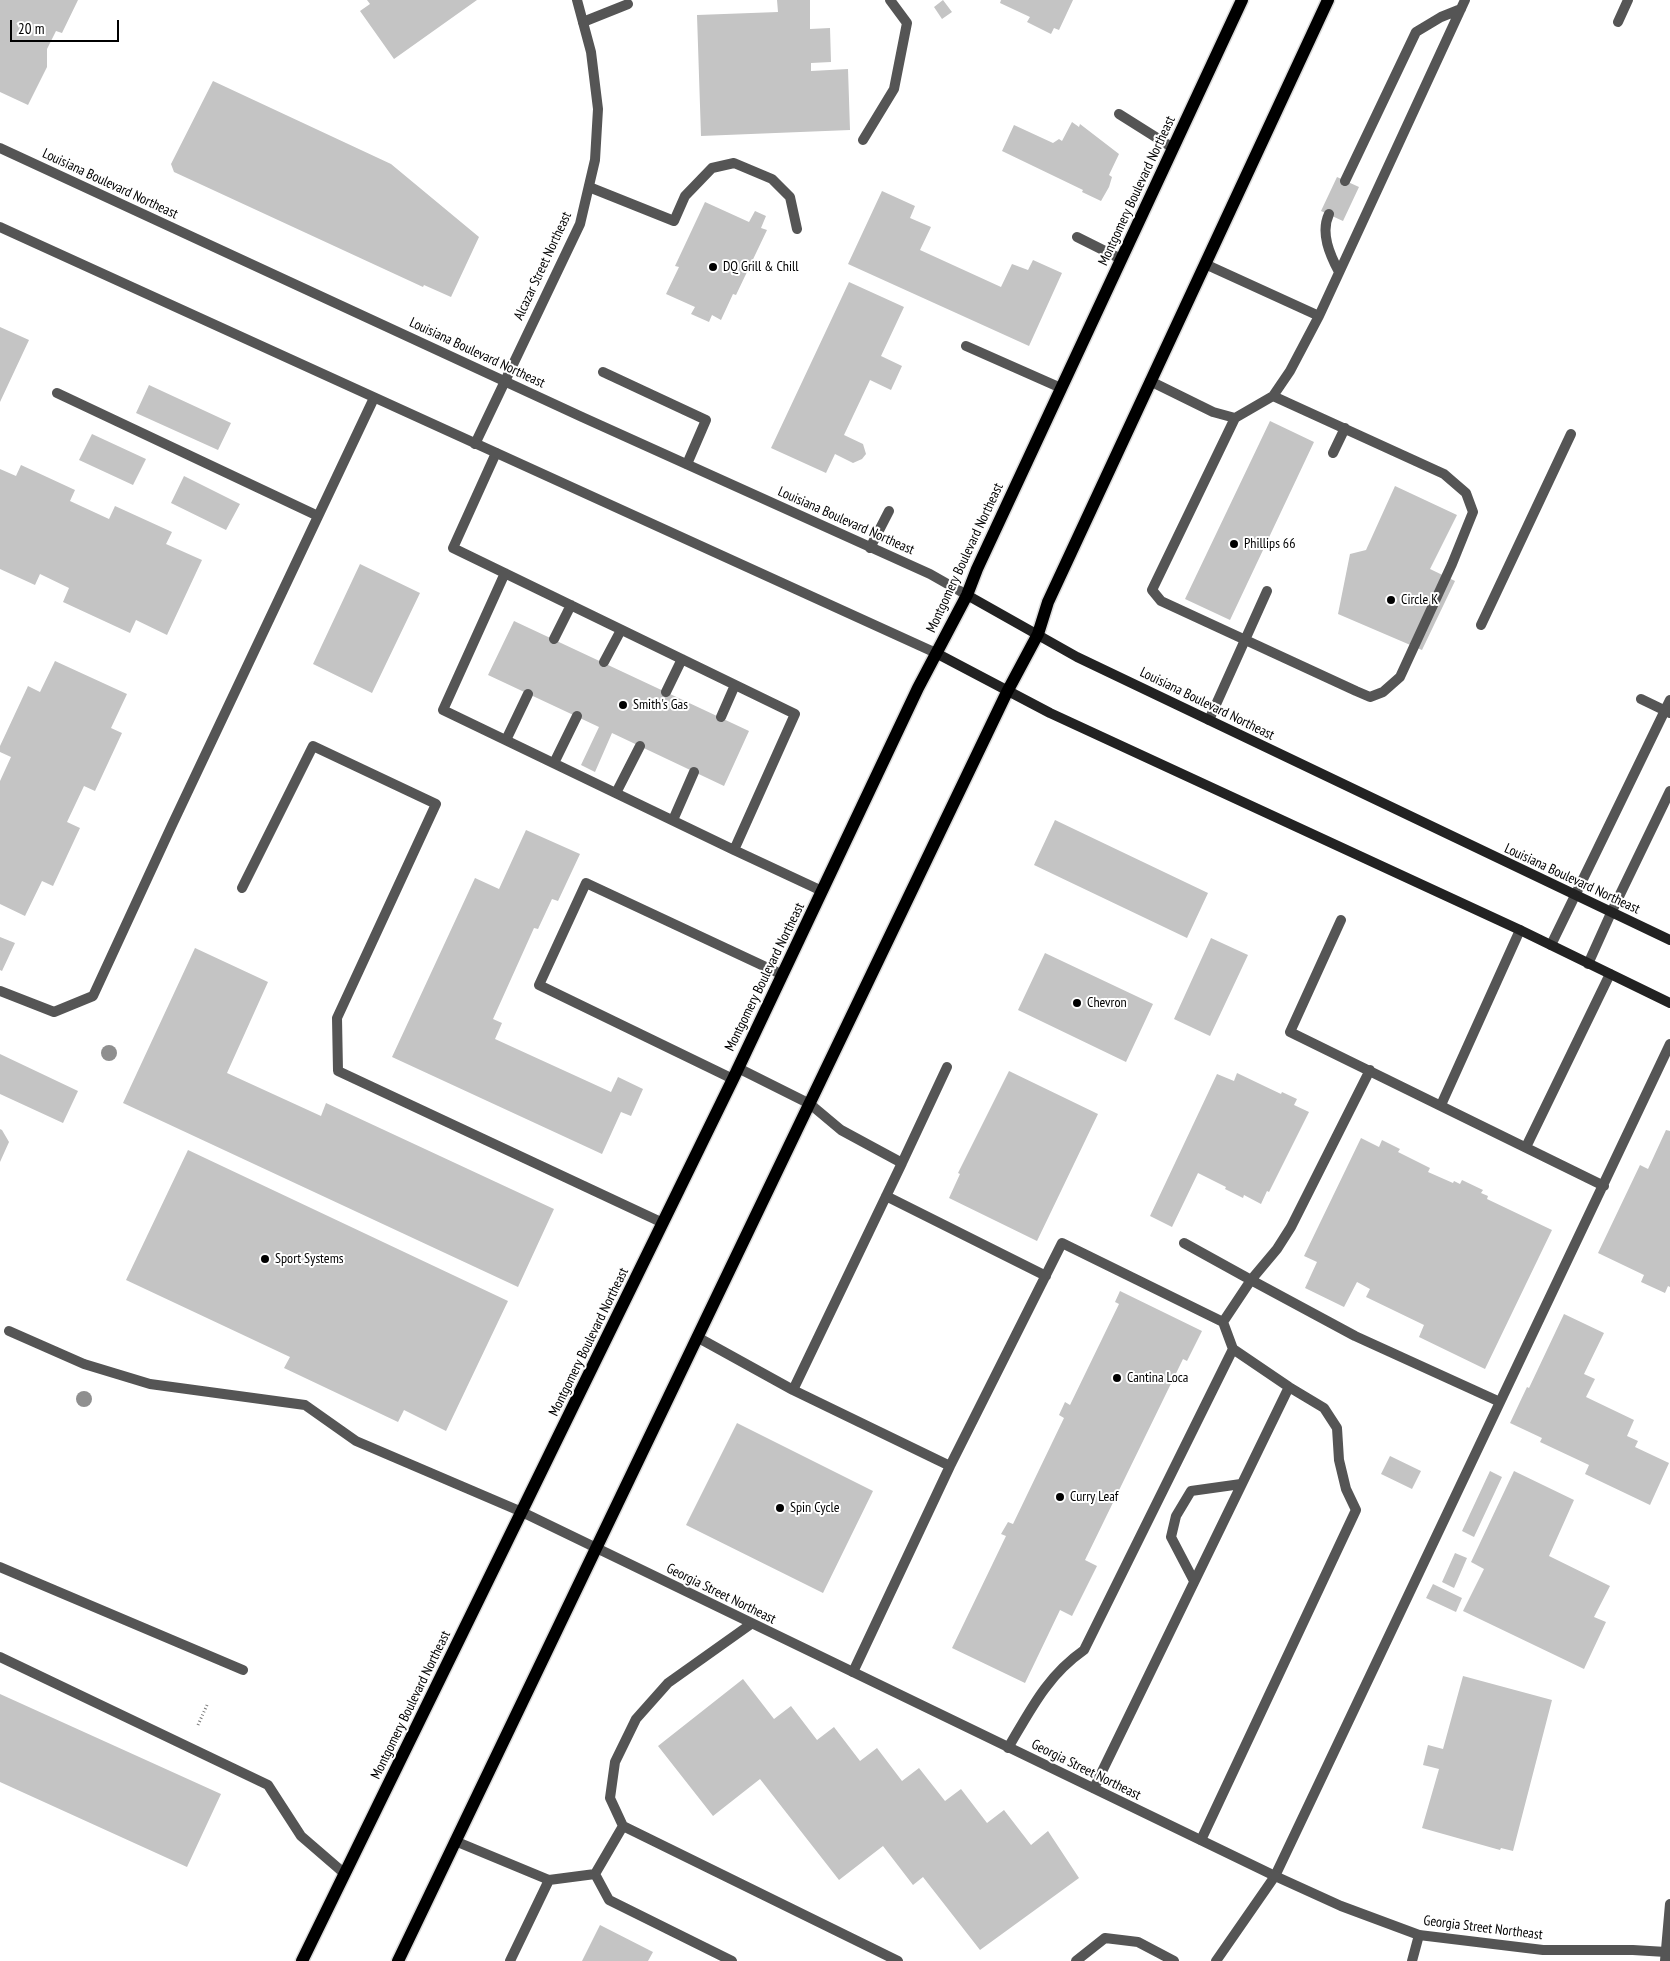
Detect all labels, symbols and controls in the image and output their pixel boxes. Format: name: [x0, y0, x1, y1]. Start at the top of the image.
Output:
scale bar: [12, 10, 121, 42]
text: 20 m: [18, 19, 44, 38]
street label: Montgomery Boulevard Northeast: [1095, 114, 1179, 268]
street label: Louisiana Boulevard Northeast: [40, 145, 180, 223]
street label: Alcazar Street Northeast: [511, 209, 575, 323]
place label: DQ Grill & Chill: [723, 259, 799, 275]
marker: DQ Grill & Chill: [707, 261, 719, 273]
street label: Louisiana Boulevard Northeast: [407, 314, 547, 392]
street label: Montgomery Boulevard Northeast: [923, 481, 1007, 635]
street label: Louisiana Boulevard Northeast: [775, 483, 917, 559]
place label: Phillips 66: [1244, 536, 1295, 552]
marker: Phillips 66: [1228, 538, 1240, 550]
place label: Circle K: [1401, 592, 1438, 608]
marker: Circle K: [1385, 594, 1397, 606]
street label: Louisiana Boulevard Northeast: [1137, 664, 1277, 744]
place label: Smith's Gas: [633, 697, 688, 713]
marker: Smith's Gas: [617, 699, 629, 711]
street label: Louisiana Boulevard Northeast: [1502, 840, 1642, 918]
street label: Montgomery Boulevard Northeast: [722, 900, 808, 1054]
place label: Chevron: [1087, 995, 1127, 1011]
marker: Chevron: [1071, 997, 1083, 1009]
place label: Sport Systems: [275, 1251, 343, 1267]
marker: Sport Systems: [259, 1253, 271, 1265]
street label: Montgomery Boulevard Northeast: [546, 1265, 632, 1419]
place label: Cantina Loca: [1127, 1370, 1188, 1386]
marker: Cantina Loca: [1111, 1372, 1123, 1384]
place label: Curry Leaf: [1070, 1489, 1118, 1505]
marker: Curry Leaf: [1054, 1491, 1066, 1503]
place label: Spin Cycle: [790, 1500, 839, 1516]
marker: Spin Cycle: [774, 1502, 786, 1514]
street label: Georgia Street Northeast: [663, 1560, 779, 1628]
street label: Montgomery Boulevard Northeast: [368, 1628, 454, 1782]
street label: Georgia Street Northeast: [1028, 1736, 1144, 1804]
street label: Georgia Street Northeast: [1423, 1912, 1543, 1944]

